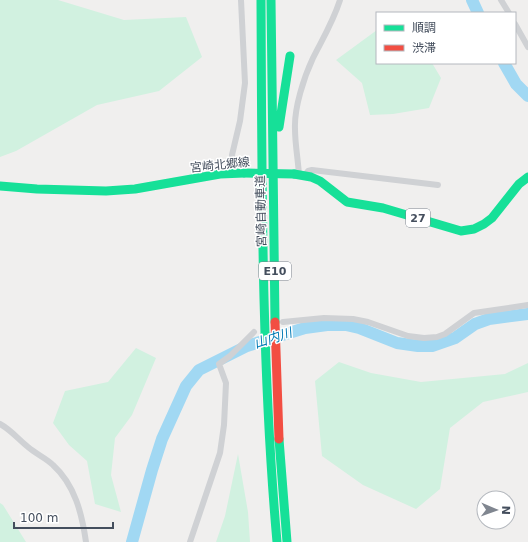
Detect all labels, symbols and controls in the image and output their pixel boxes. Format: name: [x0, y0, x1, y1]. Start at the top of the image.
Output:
legend: [376, 12, 516, 64]
text: 順調: [412, 21, 436, 35]
text: 渋滞: [412, 41, 436, 55]
street label: 宮崎北郷線: [189, 155, 251, 175]
street label: 宮崎自動車道: [253, 175, 269, 247]
road number: 27: [406, 209, 430, 227]
road number: E10: [259, 262, 291, 280]
water label: 山内川: [252, 324, 296, 351]
north arrow: [476, 490, 516, 530]
scale bar: [14, 504, 113, 530]
text: N: [499, 505, 512, 515]
text: 100 m: [20, 511, 58, 525]

